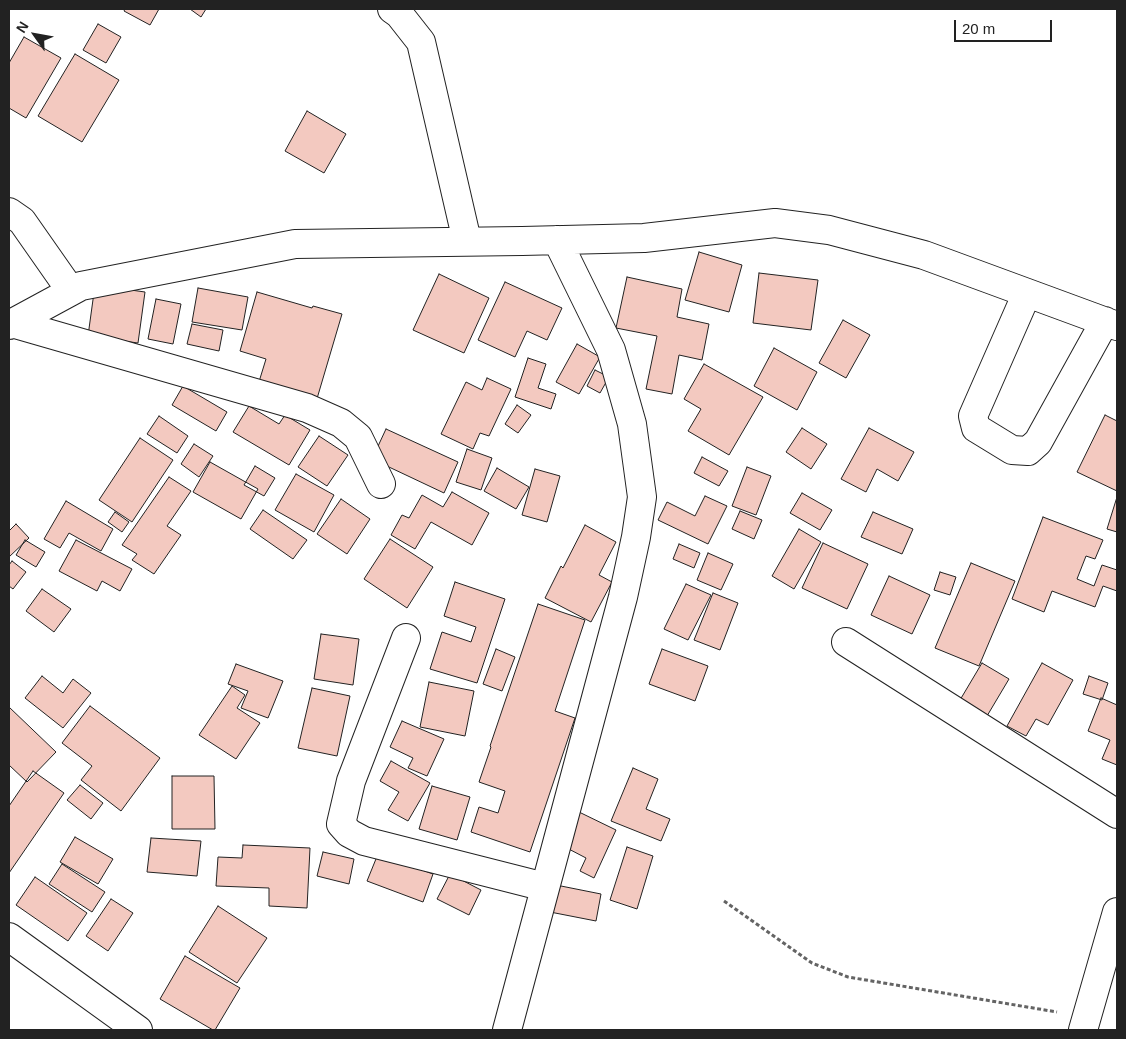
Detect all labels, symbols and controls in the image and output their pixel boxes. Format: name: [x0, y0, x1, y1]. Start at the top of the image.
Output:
north arrow: [10, 10, 60, 60]
scale bar: [956, 10, 1054, 42]
text: N: [13, 19, 32, 36]
text: 20 m: [962, 20, 995, 37]

